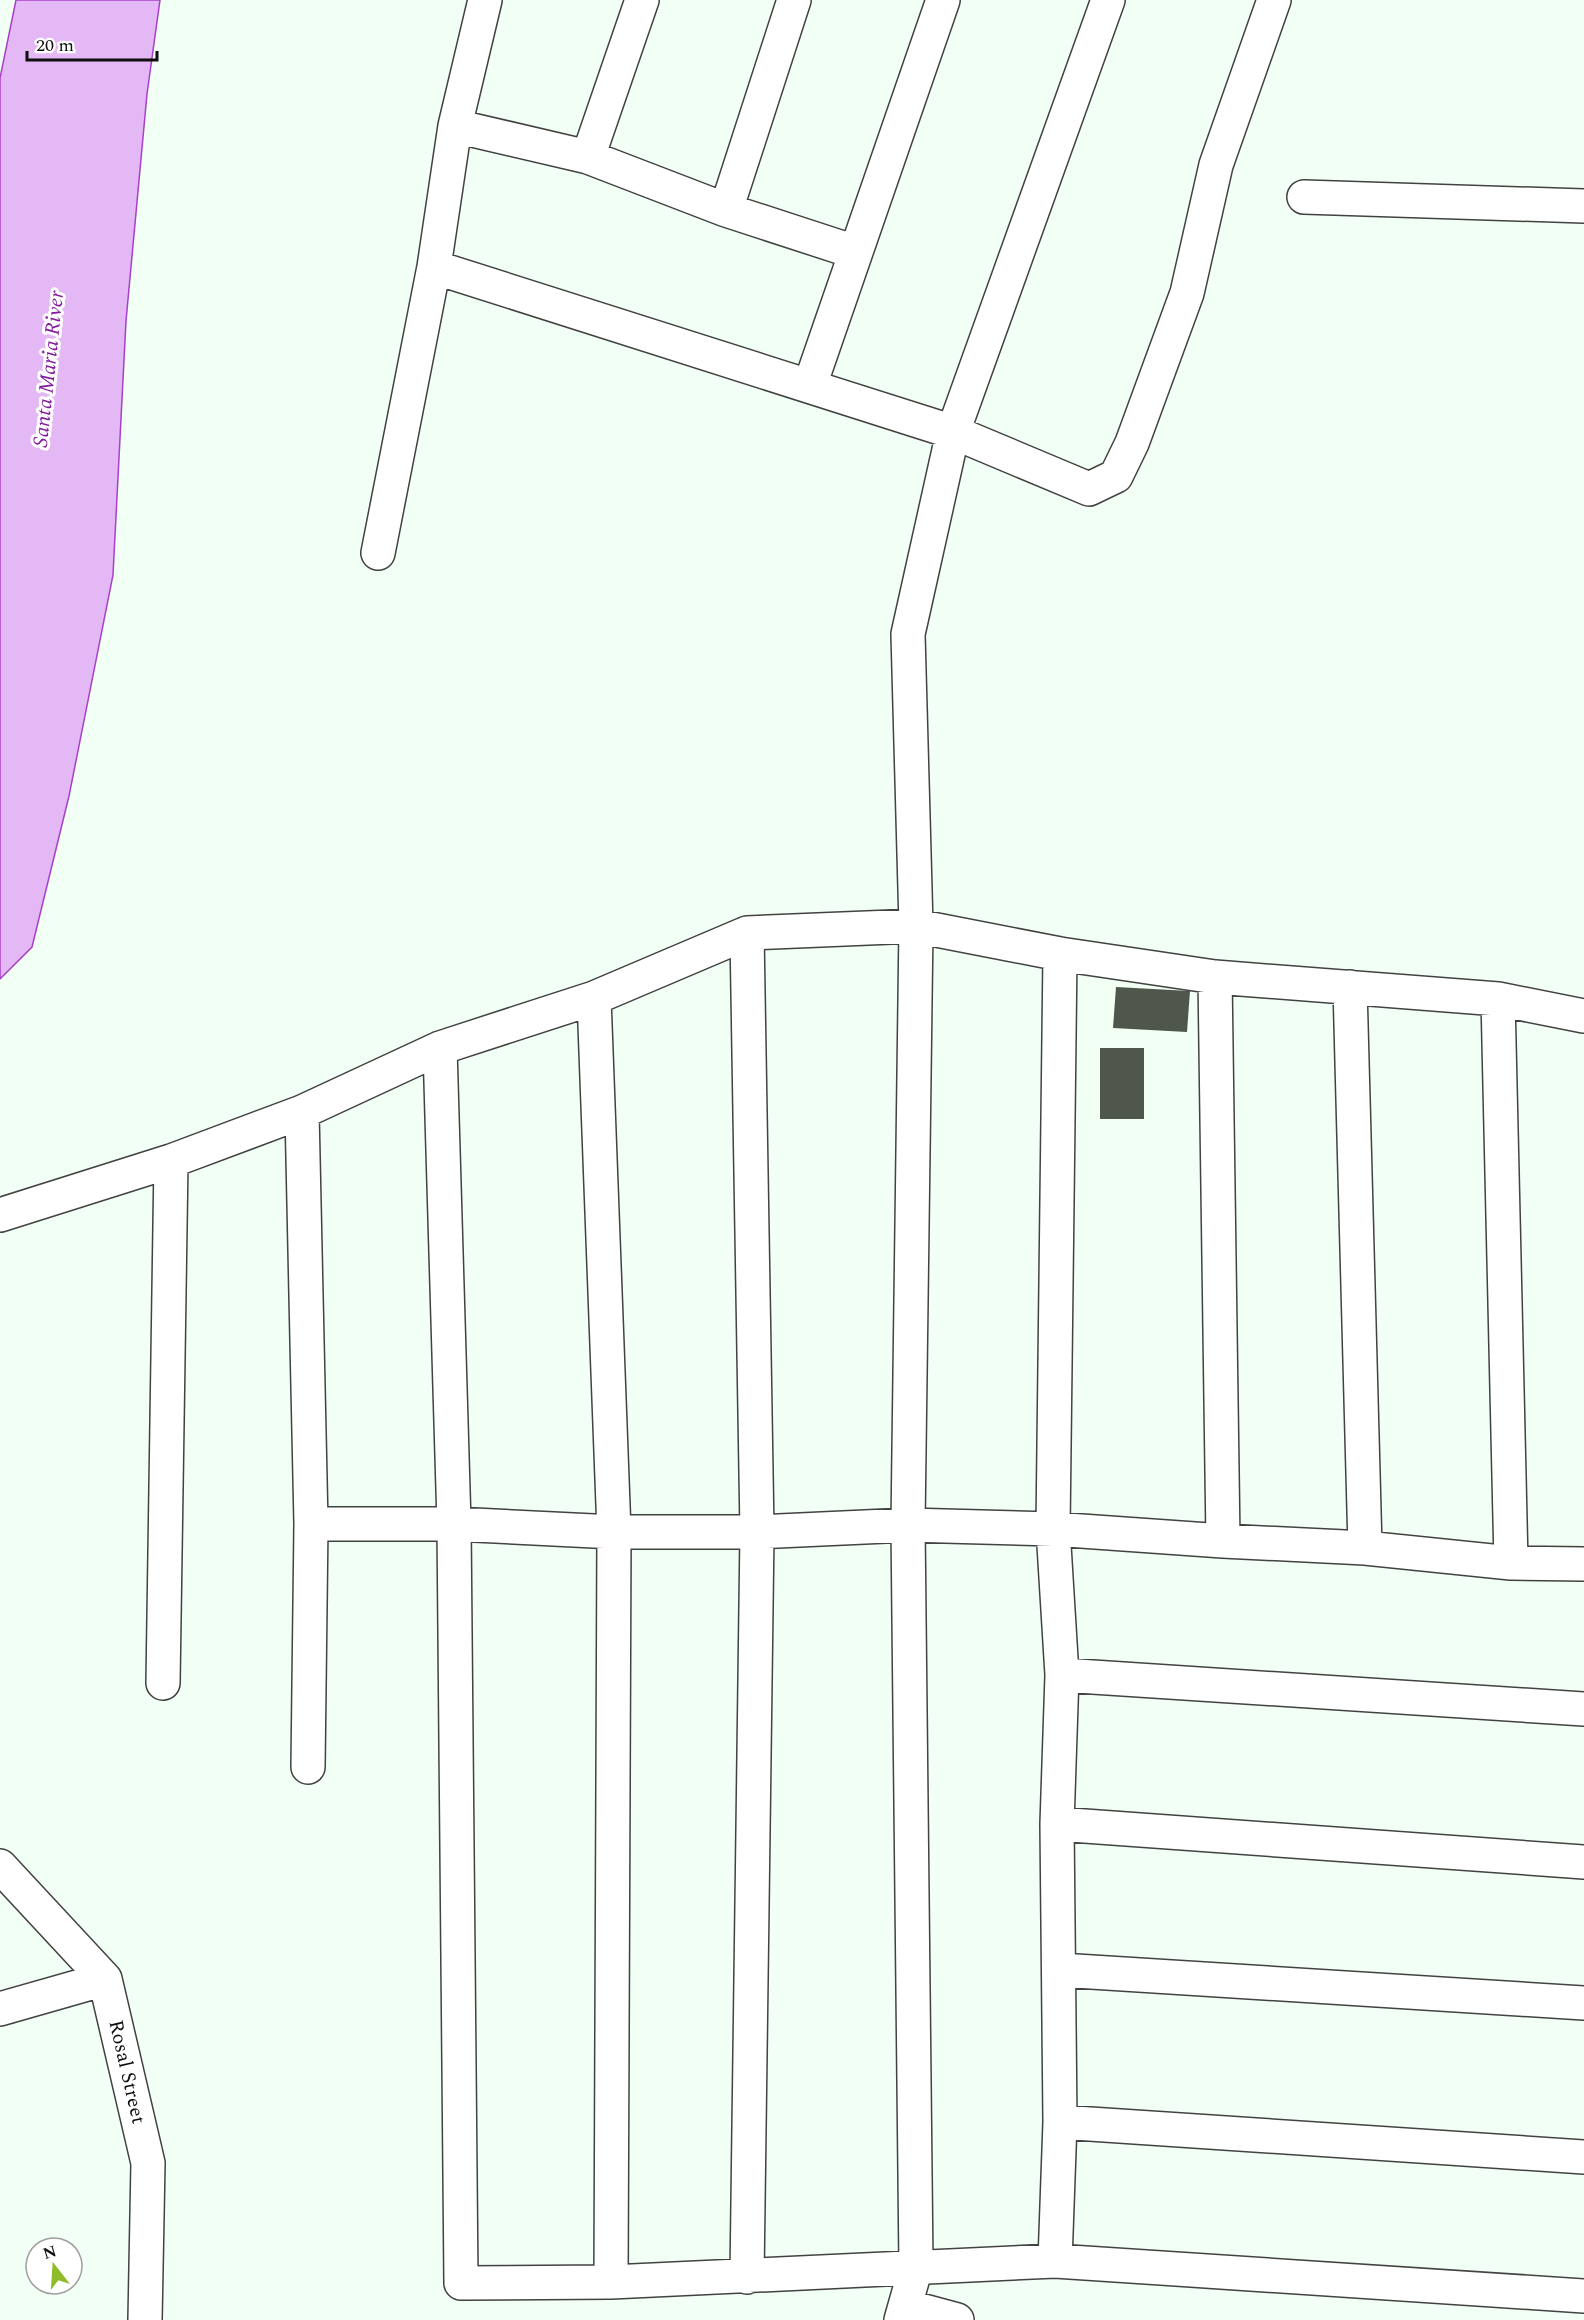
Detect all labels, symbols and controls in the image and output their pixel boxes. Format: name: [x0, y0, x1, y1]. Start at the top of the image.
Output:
scale bar: [27, 24, 158, 62]
text: 20 m: [36, 32, 74, 59]
water label: Santa Maria River: [25, 288, 73, 449]
street label: Rosal Street: [100, 2017, 154, 2127]
north arrow: [24, 2236, 84, 2296]
text: N: [40, 2239, 60, 2266]

